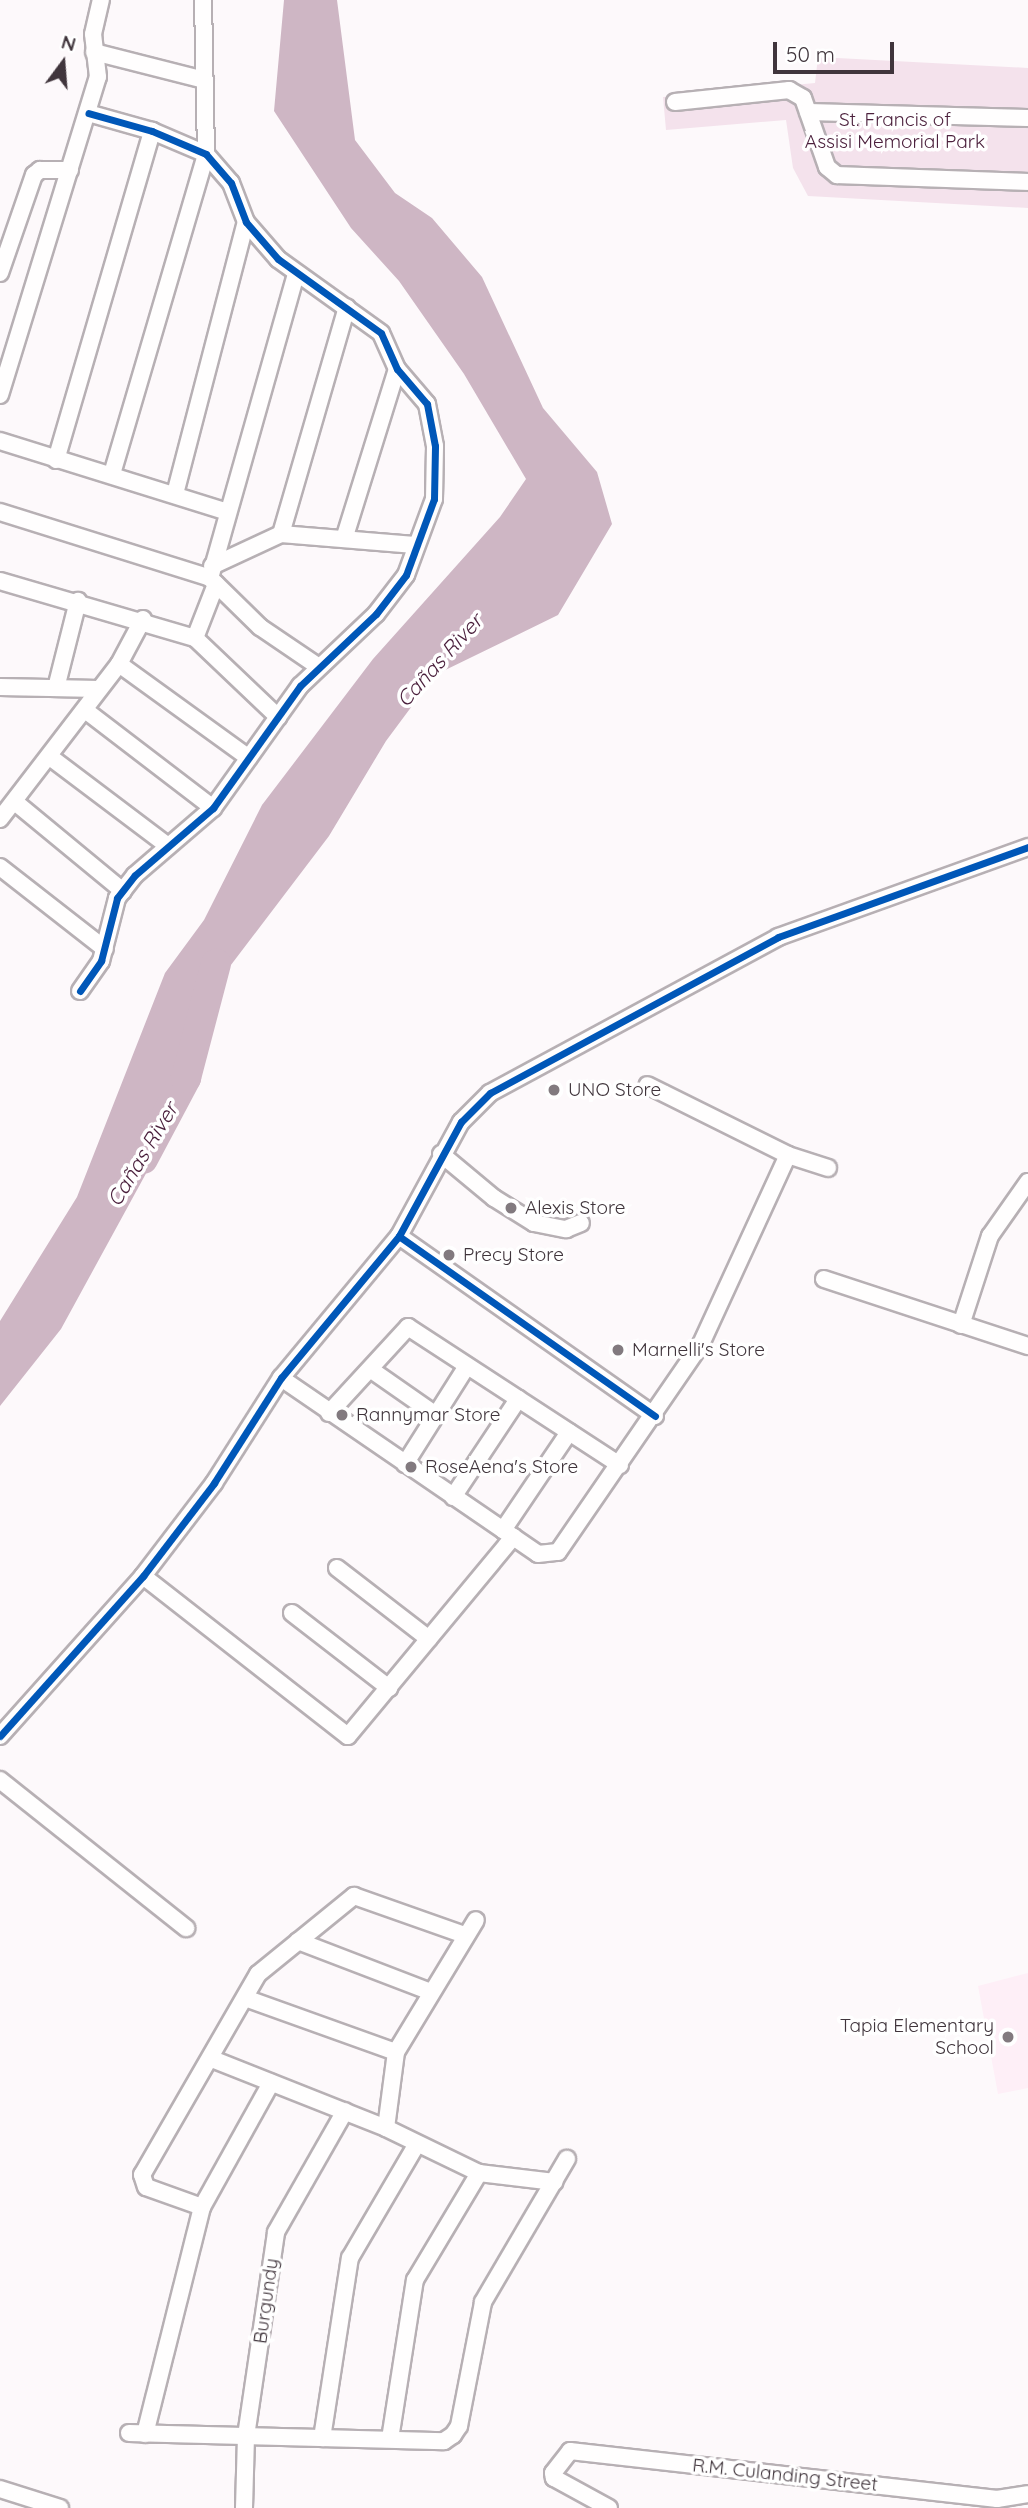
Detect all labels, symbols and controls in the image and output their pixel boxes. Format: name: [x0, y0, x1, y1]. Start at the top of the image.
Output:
north arrow: [28, 28, 98, 98]
scale bar: [776, 28, 897, 72]
text: N: [59, 29, 79, 56]
text: 50 m: [786, 41, 835, 67]
park label: St. Francis of Assisi Memorial Park: [805, 109, 985, 153]
water label: Cañas River: [391, 608, 487, 712]
place label: UNO Store: [568, 1079, 661, 1101]
marker: UNO Store: [546, 1082, 562, 1098]
water label: Cañas River: [101, 1098, 183, 1210]
place label: Alexis Store: [525, 1197, 626, 1219]
marker: Alexis Store: [503, 1200, 519, 1216]
place label: Precy Store: [463, 1244, 564, 1266]
marker: Precy Store: [441, 1247, 457, 1263]
place label: Marnelli's Store: [632, 1339, 765, 1361]
marker: Marnelli's Store: [610, 1342, 626, 1358]
place label: Rannymar Store: [356, 1404, 500, 1426]
marker: Rannymar Store: [334, 1407, 350, 1423]
place label: RoseAena's Store: [425, 1456, 578, 1478]
marker: RoseAena's Store: [403, 1459, 419, 1475]
place label: Tapia Elementary School: [840, 2015, 994, 2059]
marker: Tapia Elementary School: [1000, 2029, 1016, 2045]
street label: Burgundy: [249, 2257, 283, 2345]
street label: R.M. Culanding Street: [691, 2454, 879, 2496]

